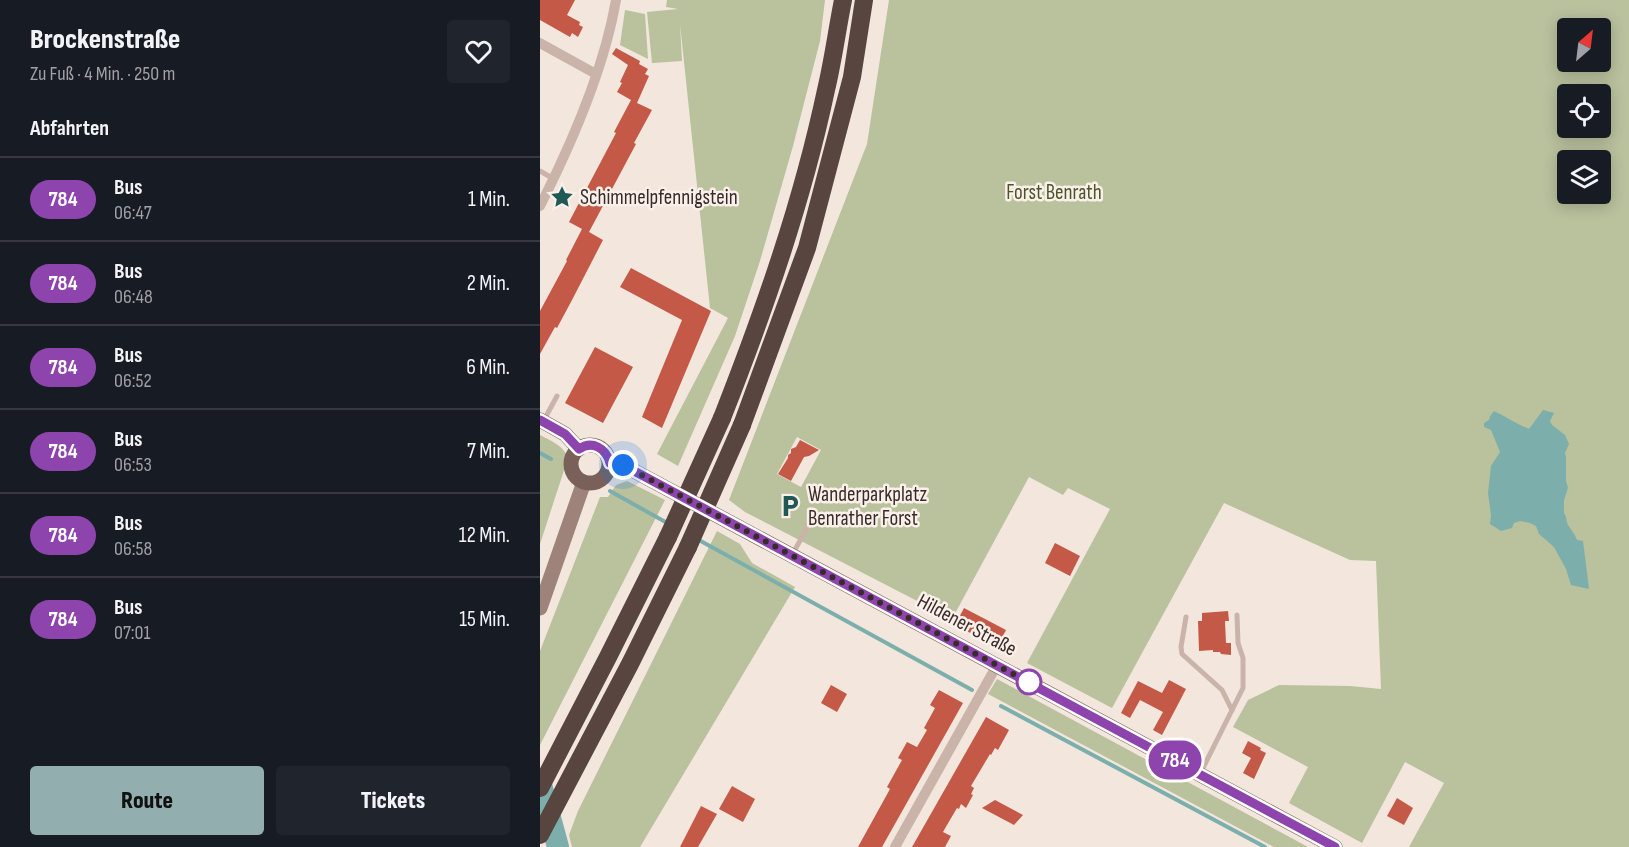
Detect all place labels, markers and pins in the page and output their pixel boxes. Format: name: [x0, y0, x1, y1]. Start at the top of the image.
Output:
place icon: Schimmelpfennigstein: [549, 184, 575, 210]
place label: Schimmelpfennigstein: [580, 185, 738, 210]
place label: Wanderparkplatz Benrather Forst: [808, 482, 927, 531]
parking icon: Wanderparkplatz Benrather Forst: [777, 493, 803, 519]
unlabelled marker: [1016, 669, 1042, 695]

